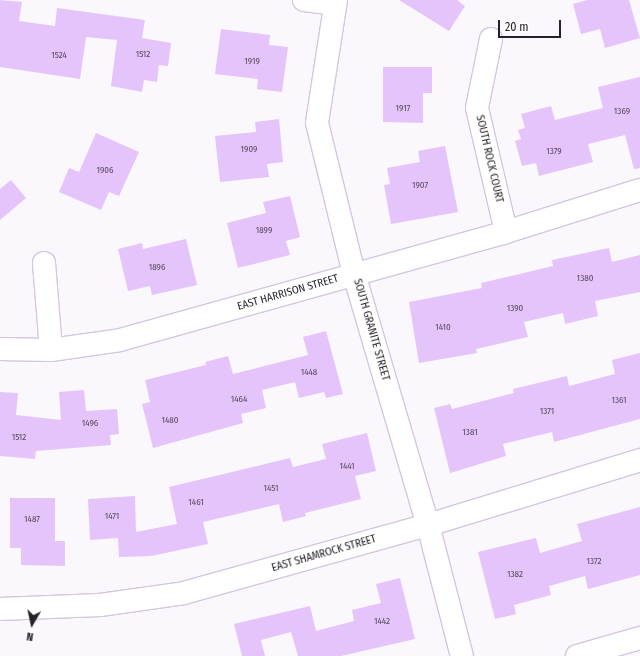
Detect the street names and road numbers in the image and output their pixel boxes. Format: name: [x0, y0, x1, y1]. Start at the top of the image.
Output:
street label: SOUTH ROCK COURT: [472, 114, 506, 204]
street label: EAST HARRISON STREET: [236, 272, 340, 314]
street label: SOUTH GRANITE STREET: [350, 278, 392, 382]
street label: EAST SHAMROCK STREET: [270, 533, 378, 575]

